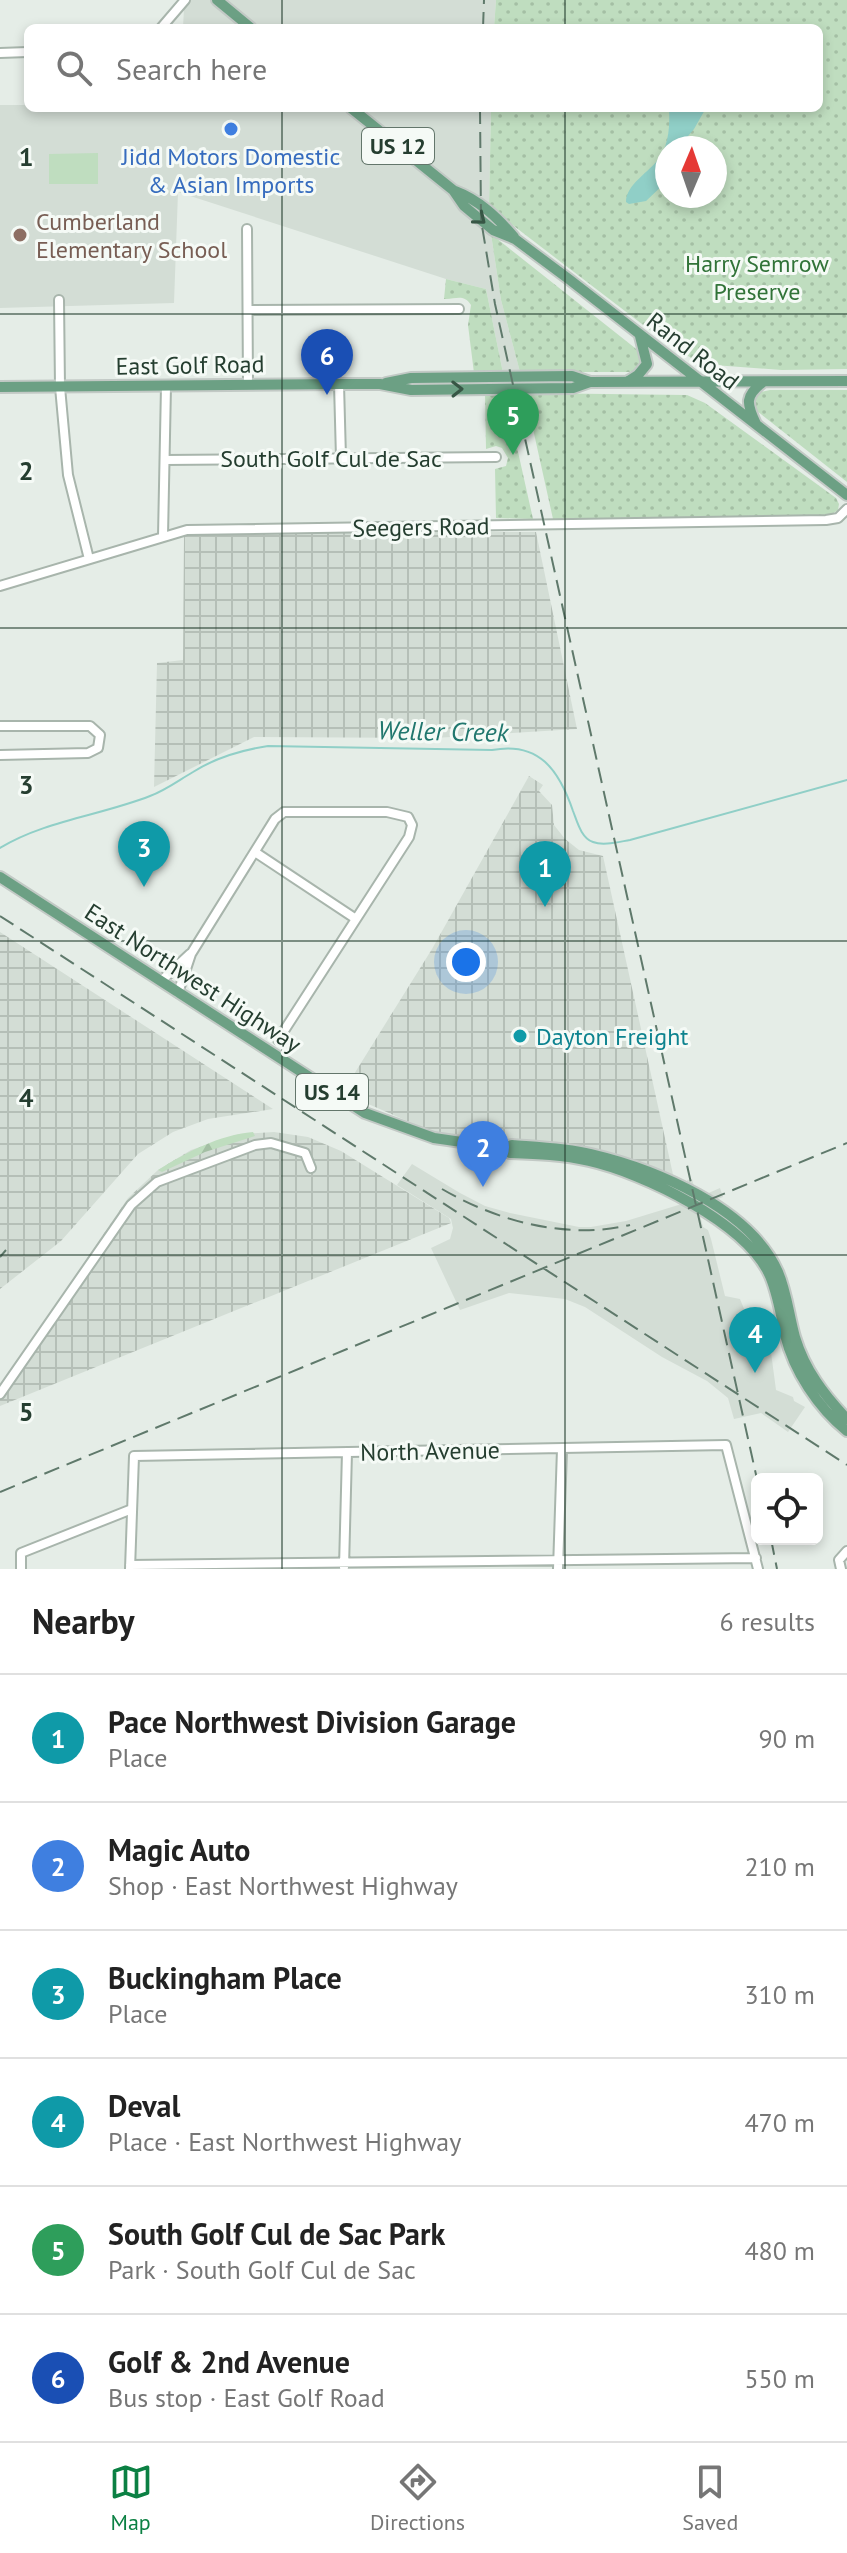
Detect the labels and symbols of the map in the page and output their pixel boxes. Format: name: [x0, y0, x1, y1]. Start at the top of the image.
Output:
marker: Jidd Motors Domestic & Asian Imports: [222, 120, 240, 138]
road number: US 12: [362, 128, 434, 164]
north arrow: [655, 136, 727, 208]
text: 1: [19, 140, 33, 173]
place label: Jidd Motors Domestic & Asian Imports: [121, 141, 340, 200]
place label: Cumberland Elementary School: [36, 206, 227, 265]
one-way arrow: [471, 210, 486, 224]
marker: Cumberland Elementary School: [11, 226, 29, 244]
park label: Harry Semrow Preserve: [685, 248, 829, 307]
street label: Rand Road: [640, 305, 746, 397]
pin: 6: [301, 329, 353, 395]
street label: East Golf Road: [115, 348, 265, 382]
one-way arrow: [451, 380, 464, 398]
pin: 5: [487, 389, 539, 455]
street label: South Golf Cul de Sac: [220, 443, 442, 474]
text: 2: [19, 454, 33, 487]
street label: Seegers Road: [352, 510, 490, 544]
water label: Weller Creek: [377, 713, 510, 749]
text: 3: [19, 768, 33, 801]
pin: 3: [118, 821, 170, 887]
pin: 1: [519, 841, 571, 907]
street label: East Northwest Highway: [79, 896, 307, 1060]
your location: [446, 942, 486, 982]
place label: Dayton Freight: [536, 1021, 688, 1052]
marker: Dayton Freight: [511, 1027, 529, 1045]
road number: US 14: [296, 1074, 368, 1110]
text: 4: [19, 1081, 34, 1114]
pin: 2: [457, 1121, 509, 1187]
pin: 4: [729, 1307, 781, 1373]
text: 5: [19, 1395, 33, 1428]
street label: North Avenue: [360, 1434, 500, 1468]

